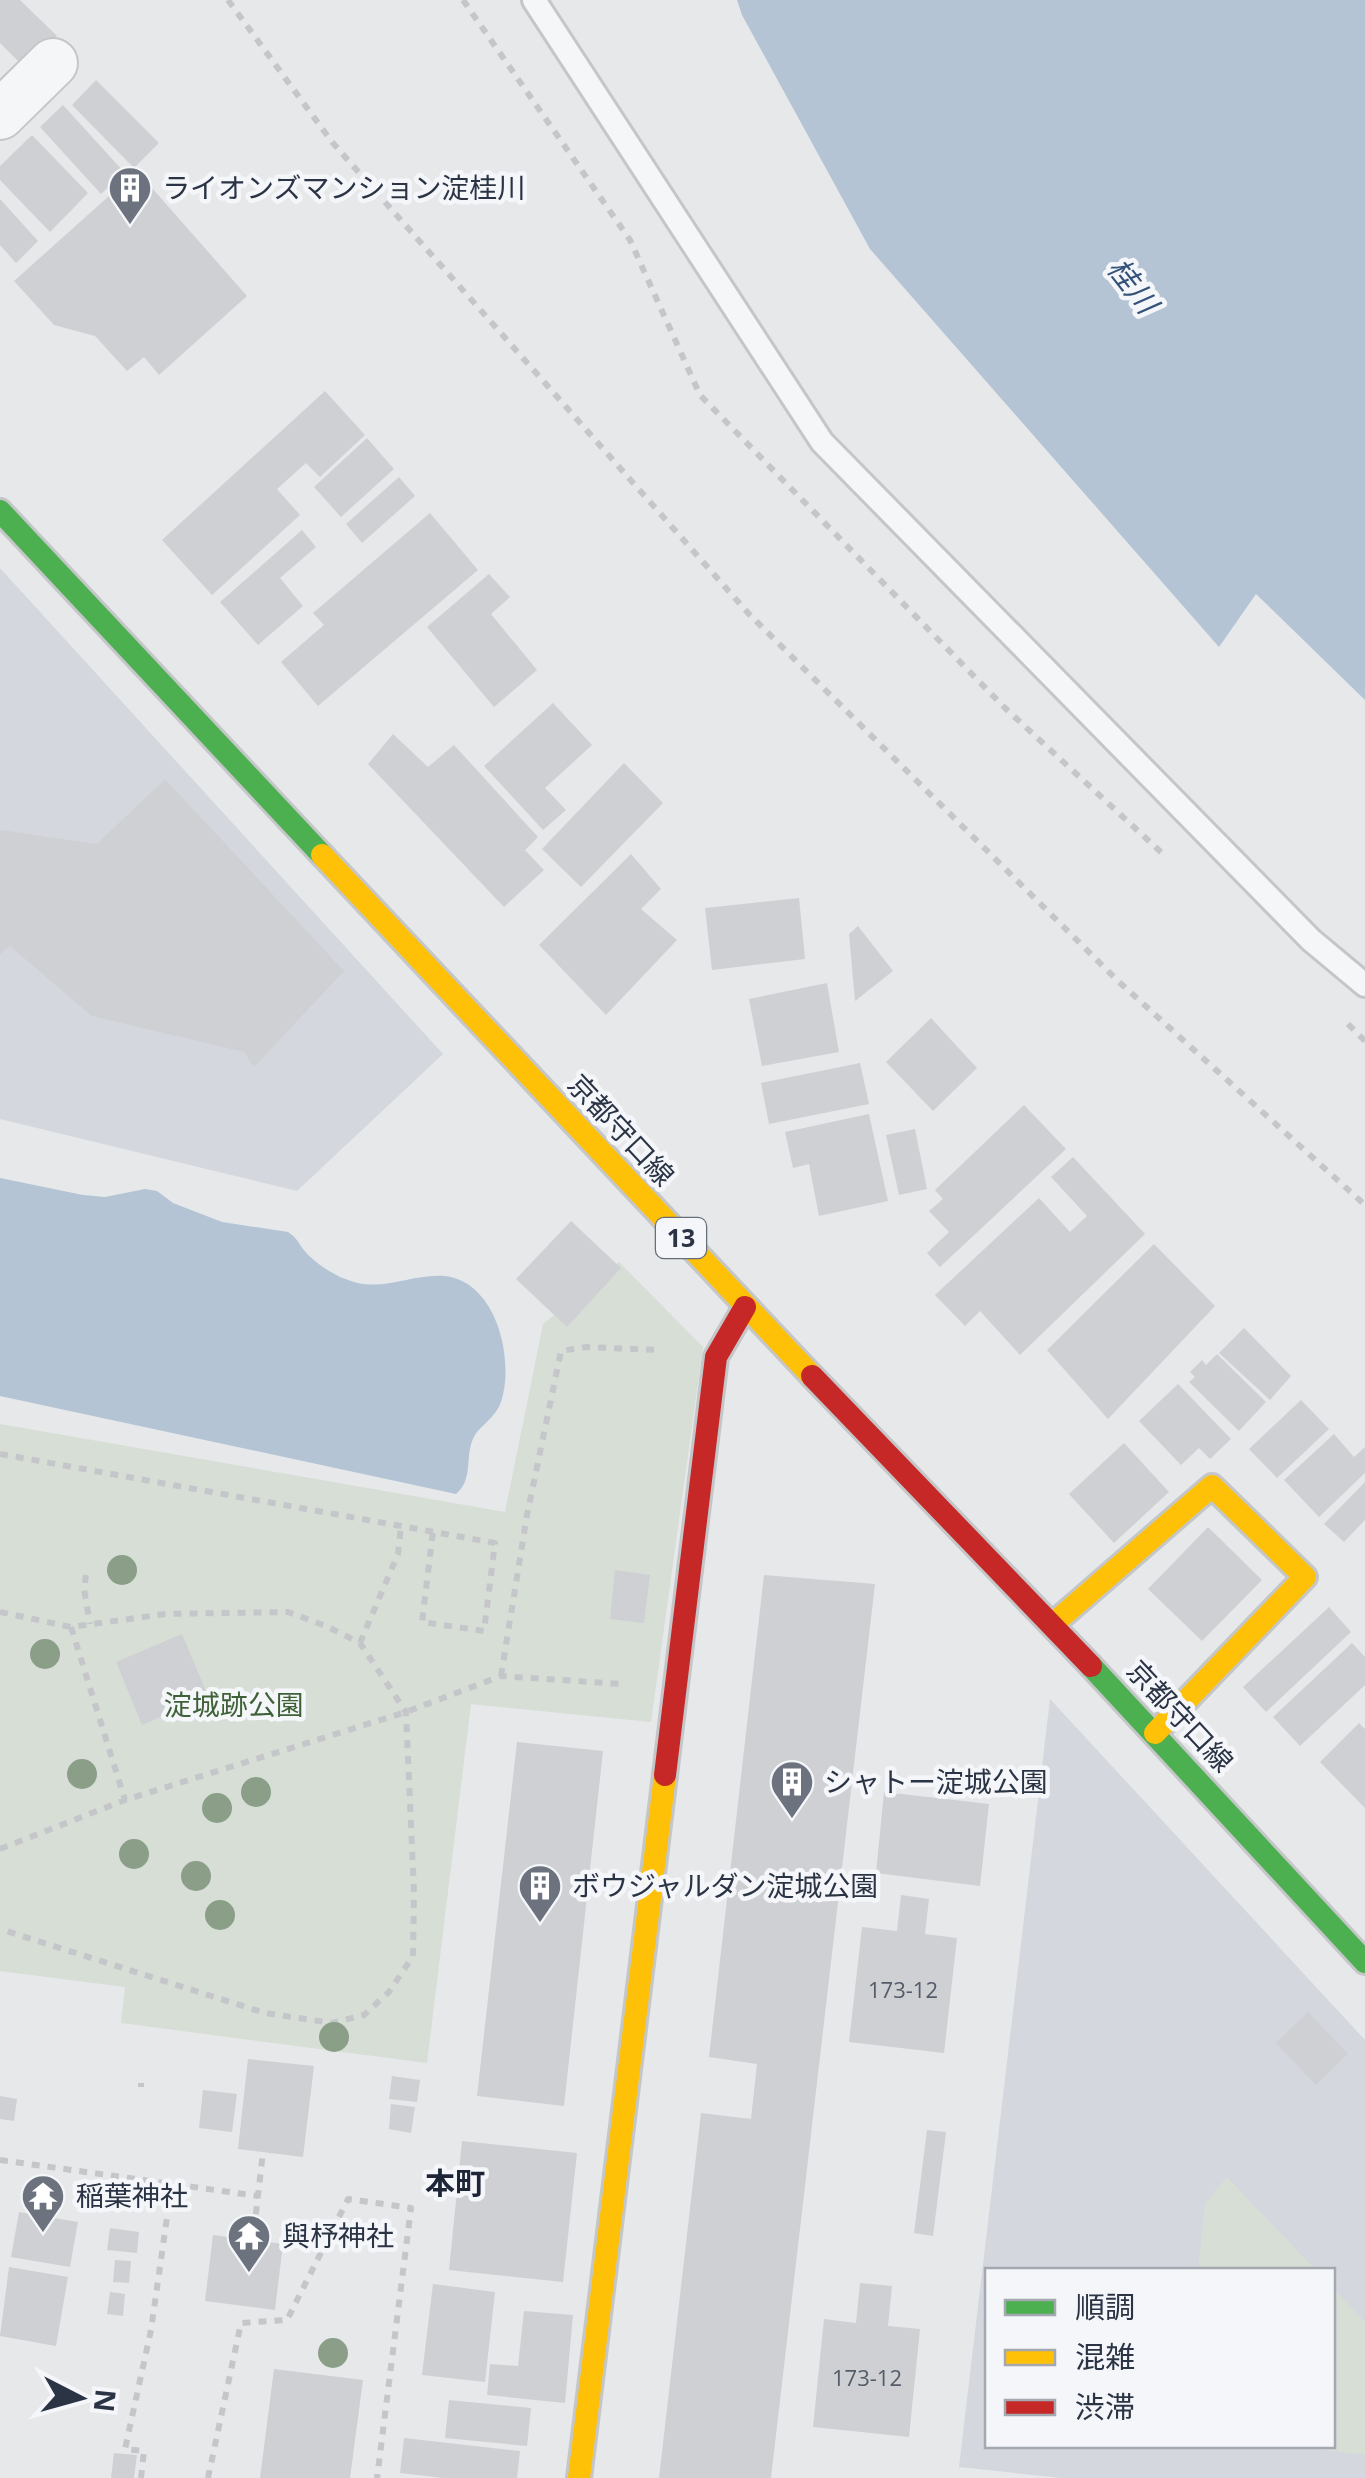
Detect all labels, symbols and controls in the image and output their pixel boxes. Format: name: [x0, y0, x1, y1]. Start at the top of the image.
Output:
building icon: ライオンズマンション淀桂川: [107, 165, 153, 226]
place label: ライオンズマンション淀桂川: [162, 168, 525, 206]
water label: 桂川: [1099, 249, 1170, 324]
street label: 京都守口線: [560, 1065, 683, 1193]
road number: 13: [656, 1218, 706, 1258]
street label: 京都守口線: [1119, 1651, 1242, 1779]
park label: 淀城跡公園: [164, 1685, 304, 1723]
building icon: シャトー淀城公園: [769, 1759, 815, 1820]
place label: シャトー淀城公園: [824, 1762, 1048, 1800]
building icon: ボウジャルダン淀城公園: [517, 1863, 563, 1924]
place label: ボウジャルダン淀城公園: [572, 1866, 879, 1904]
house number: 173-12: [868, 1974, 938, 2004]
district label: 本町: [425, 2162, 485, 2203]
temple icon: 稲葉神社: [20, 2173, 66, 2234]
place label: 稲葉神社: [76, 2176, 188, 2214]
temple icon: 與杼神社: [226, 2213, 272, 2274]
place label: 與杼神社: [282, 2216, 394, 2254]
legend: [985, 2268, 1335, 2448]
text: 順調: [1075, 2286, 1135, 2327]
text: 混雑: [1075, 2336, 1135, 2377]
north arrow: [30, 2348, 130, 2448]
house number: 173-12: [832, 2362, 902, 2392]
text: 渋滞: [1075, 2386, 1135, 2427]
text: N: [86, 2387, 126, 2414]

